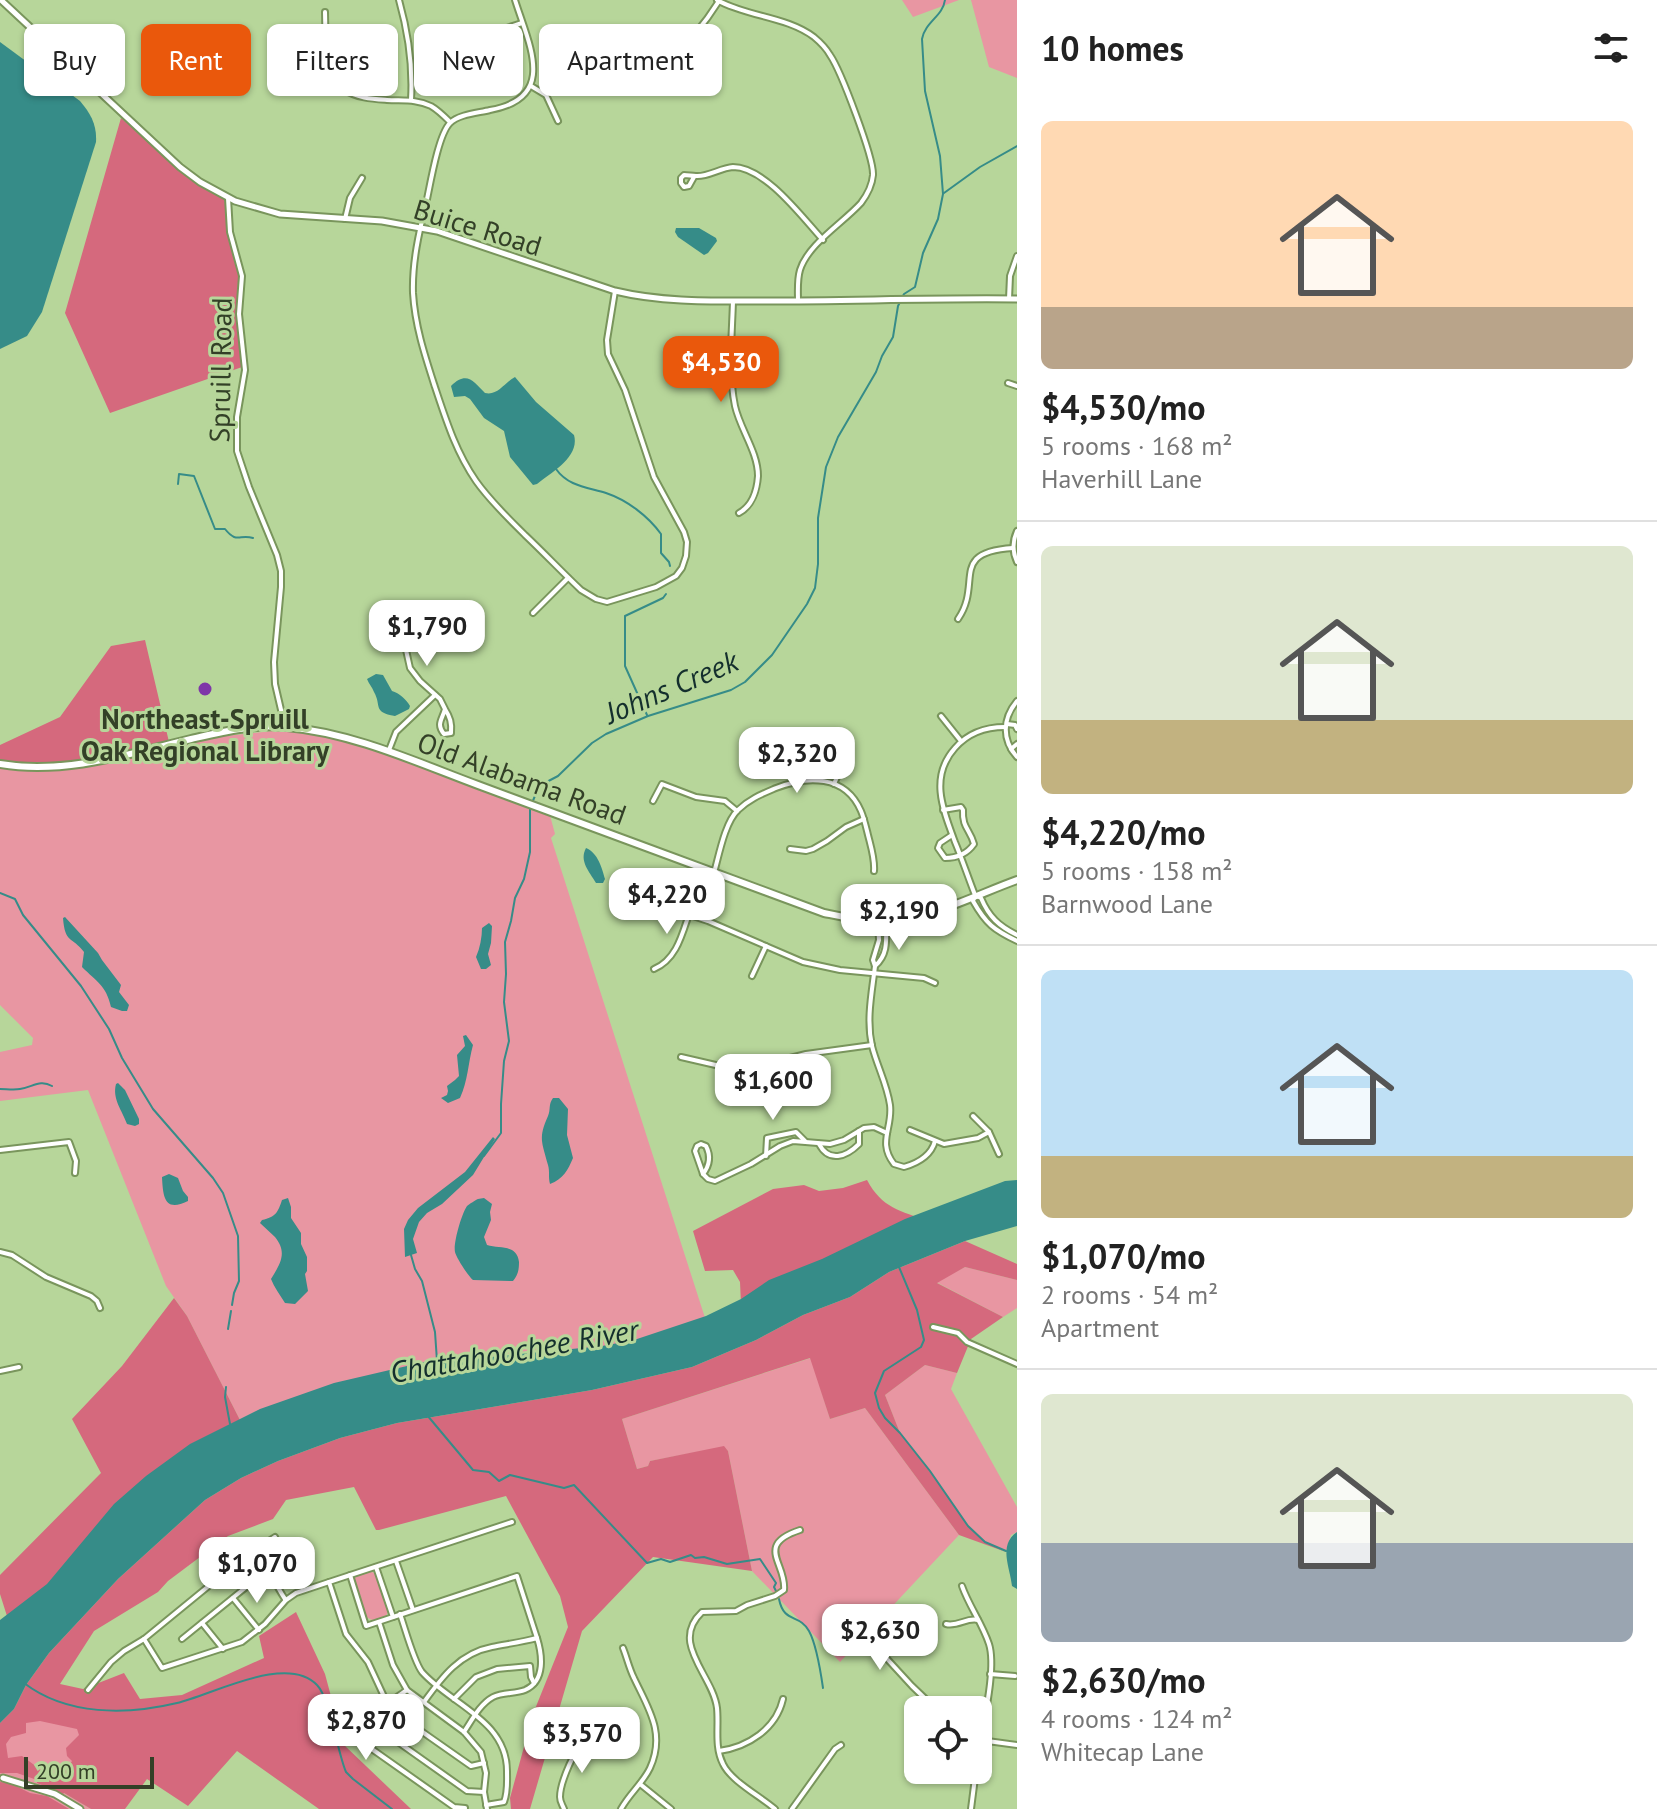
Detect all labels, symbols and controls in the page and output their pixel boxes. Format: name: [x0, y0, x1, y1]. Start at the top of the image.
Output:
chip: Buy: [24, 24, 125, 96]
chip: Rent: [141, 24, 251, 96]
chip: Filters: [267, 24, 398, 96]
chip: New: [414, 24, 523, 96]
chip: Apartment: [539, 24, 722, 96]
text: 10 homes: [1041, 26, 1184, 70]
icon: filters: [1589, 26, 1633, 70]
icon: home: [1265, 173, 1409, 317]
street label: Buice Road: [410, 190, 546, 264]
street label: Spruill Road: [200, 297, 240, 443]
pin: $4,530: [656, 336, 786, 404]
text: $4,530: [681, 345, 761, 378]
text: $4,530/mo: [1041, 385, 1205, 429]
text: 5 rooms · 168 m²: [1041, 429, 1233, 462]
text: Haverhill Lane: [1041, 462, 1202, 495]
icon: home: [1265, 598, 1409, 742]
pin: $1,790: [362, 600, 492, 668]
text: $1,790: [387, 609, 467, 642]
water label: Johns Creek: [597, 640, 745, 732]
marker: Northeast-Spruill Oak Regional Library: [196, 680, 214, 698]
place label: Northeast-Spruill Oak Regional Library: [81, 700, 330, 769]
street label: Old Alabama Road: [412, 723, 632, 833]
pin: $2,320: [732, 727, 862, 795]
text: $2,320: [757, 736, 837, 769]
text: $4,220/mo: [1041, 810, 1205, 854]
text: 5 rooms · 158 m²: [1041, 854, 1233, 887]
pin: $4,220: [602, 868, 732, 936]
text: $4,220: [627, 877, 707, 910]
pin: $2,190: [834, 884, 964, 952]
text: Barnwood Lane: [1041, 887, 1213, 920]
text: $2,190: [859, 893, 939, 926]
icon: home: [1265, 1022, 1409, 1166]
pin: $1,600: [708, 1054, 838, 1122]
text: $1,600: [733, 1063, 813, 1096]
text: $1,070/mo: [1041, 1234, 1205, 1278]
text: 2 rooms · 54 m²: [1041, 1278, 1218, 1311]
water label: Chattahoochee River: [387, 1309, 643, 1391]
text: Apartment: [1041, 1311, 1159, 1344]
icon: home: [1265, 1446, 1409, 1590]
pin: $1,070: [192, 1537, 322, 1605]
text: $1,070: [217, 1546, 297, 1579]
pin: $2,630: [815, 1604, 945, 1672]
text: $2,630: [840, 1613, 920, 1646]
text: $2,630/mo: [1041, 1658, 1205, 1702]
pin: $2,870: [301, 1694, 431, 1762]
map controls: [904, 1696, 992, 1784]
button: locate: [904, 1696, 992, 1784]
text: 4 rooms · 124 m²: [1041, 1702, 1233, 1735]
text: $2,870: [326, 1703, 406, 1736]
pin: $3,570: [517, 1707, 647, 1775]
text: $3,570: [542, 1716, 622, 1749]
text: Whitecap Lane: [1041, 1735, 1204, 1768]
scale bar: [24, 1753, 154, 1789]
text: 200 m: [36, 1757, 96, 1785]

